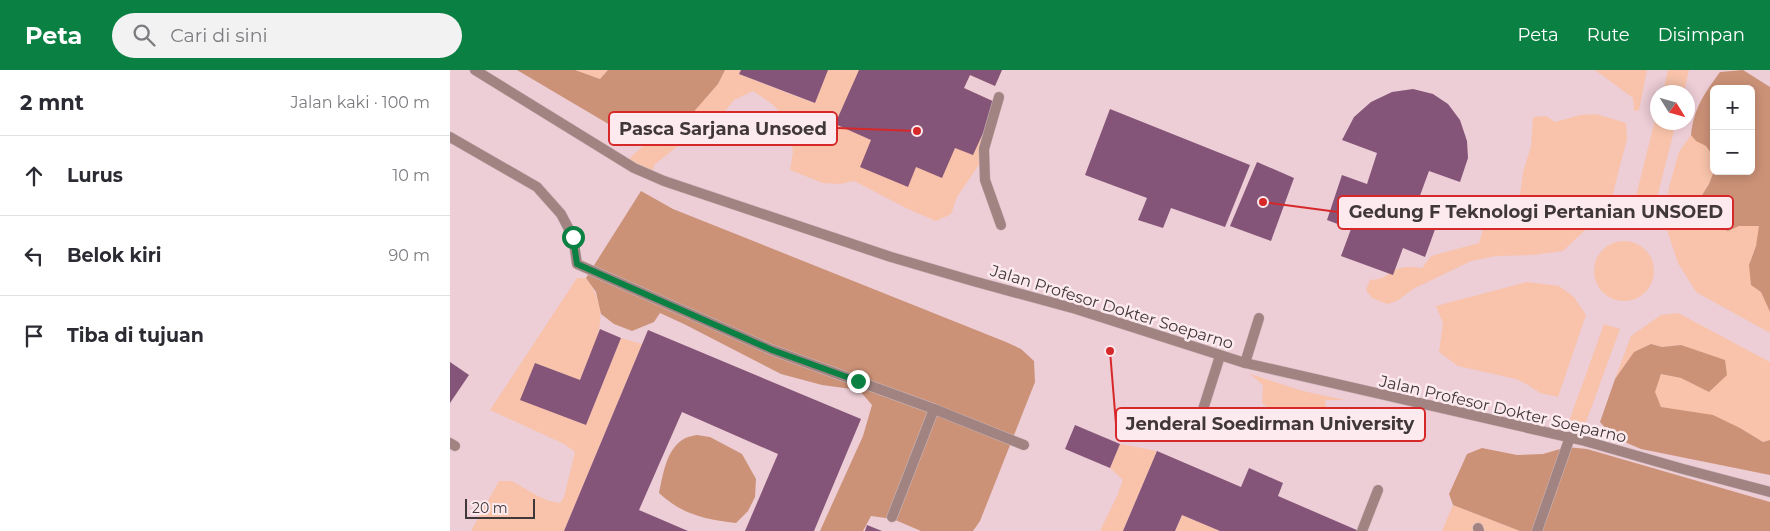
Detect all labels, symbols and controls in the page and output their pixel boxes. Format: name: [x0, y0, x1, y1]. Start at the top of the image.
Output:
search box: [112, 13, 462, 58]
text: Peta: [25, 21, 82, 50]
icon: search: [130, 21, 158, 49]
text: Cari di sini: [170, 24, 268, 47]
text: Peta: [1518, 24, 1559, 46]
text: Rute: [1587, 24, 1630, 46]
text: Disimpan: [1658, 24, 1745, 46]
north arrow: [1650, 85, 1695, 130]
map controls: [1710, 85, 1755, 175]
button: +: [1710, 85, 1755, 130]
text: 2 mnt: [20, 90, 84, 115]
text: Jalan kaki · 100 m: [291, 93, 430, 112]
callout: Pasca Sarjana Unsoed: [609, 112, 837, 145]
text: Pasca Sarjana Unsoed: [619, 118, 827, 140]
button: −: [1710, 130, 1755, 175]
icon: ahead: [20, 162, 48, 190]
text: Lurus: [67, 164, 123, 187]
text: 10 m: [392, 166, 430, 185]
callout: Gedung F Teknologi Pertanian UNSOED: [1338, 196, 1733, 229]
text: Gedung F Teknologi Pertanian UNSOED: [1349, 201, 1723, 223]
route start: [562, 226, 585, 249]
icon: left: [20, 242, 48, 270]
text: Belok kiri: [67, 244, 162, 267]
text: 90 m: [388, 246, 430, 265]
street label: Jalan Profesor Dokter Soeparno: [987, 261, 1236, 353]
icon: arrive: [20, 322, 48, 350]
text: Tiba di tujuan: [67, 324, 204, 347]
route end: [847, 370, 870, 393]
street label: Jalan Profesor Dokter Soeparno: [1377, 371, 1628, 447]
callout: Jenderal Soedirman University: [1116, 408, 1425, 441]
text: Jenderal Soedirman University: [1125, 413, 1415, 435]
scale bar: [465, 496, 535, 519]
text: 20 m: [472, 499, 508, 517]

